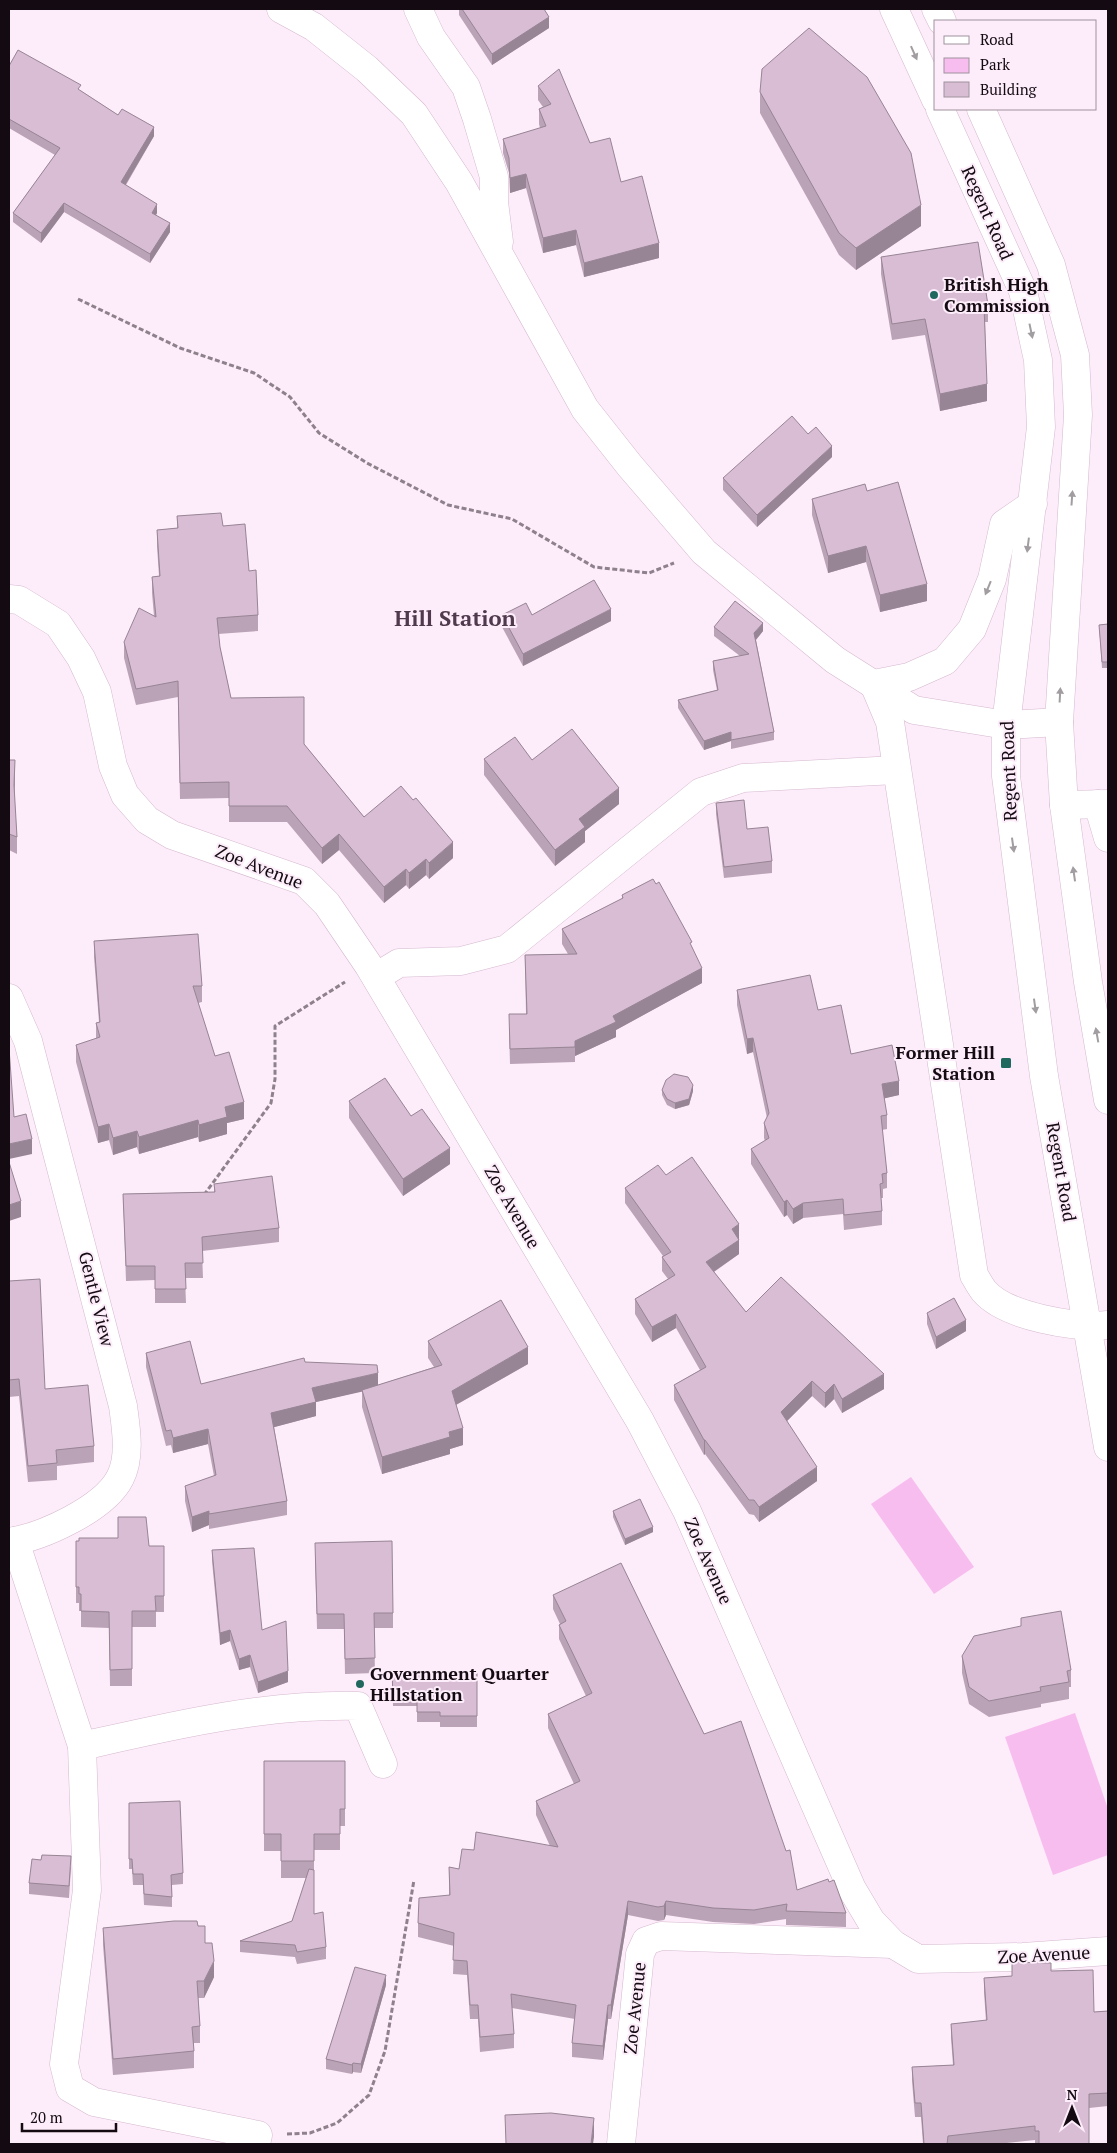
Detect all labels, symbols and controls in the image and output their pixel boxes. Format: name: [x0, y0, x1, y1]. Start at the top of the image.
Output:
legend: [934, 20, 1097, 110]
text: Road: [980, 29, 1013, 49]
one-way arrow: [911, 46, 919, 60]
text: Park: [980, 54, 1010, 74]
text: Building: [980, 79, 1038, 99]
street label: Regent Road: [956, 162, 1019, 263]
place label: British High Commission: [944, 272, 1050, 317]
marker: British High Commission: [928, 289, 940, 301]
one-way arrow: [1027, 324, 1035, 339]
one-way arrow: [1068, 489, 1076, 505]
one-way arrow: [1024, 537, 1032, 553]
one-way arrow: [984, 581, 992, 595]
district label: Hill Station: [394, 603, 516, 632]
one-way arrow: [1057, 687, 1065, 703]
street label: Regent Road: [994, 720, 1022, 822]
street label: Zoe Avenue: [212, 838, 307, 894]
one-way arrow: [1009, 838, 1017, 854]
one-way arrow: [1070, 866, 1078, 882]
one-way arrow: [1031, 999, 1039, 1015]
one-way arrow: [1093, 1026, 1101, 1042]
place label: Former Hill Station: [896, 1040, 995, 1085]
marker: Former Hill Station: [999, 1056, 1013, 1070]
street label: Regent Road: [1041, 1120, 1083, 1223]
street label: Zoe Avenue: [479, 1160, 546, 1253]
street label: Gentle View: [74, 1249, 121, 1350]
street label: Zoe Avenue: [679, 1513, 739, 1608]
place label: Government Quarter Hillstation: [370, 1661, 549, 1706]
marker: Government Quarter Hillstation: [354, 1678, 366, 1690]
street label: Zoe Avenue: [997, 1940, 1091, 1968]
street label: Zoe Avenue: [617, 1961, 651, 2055]
north arrow: [1047, 2083, 1097, 2133]
text: N: [1067, 2085, 1078, 2104]
scale bar: [22, 2100, 116, 2132]
text: 20 m: [30, 2107, 63, 2127]

